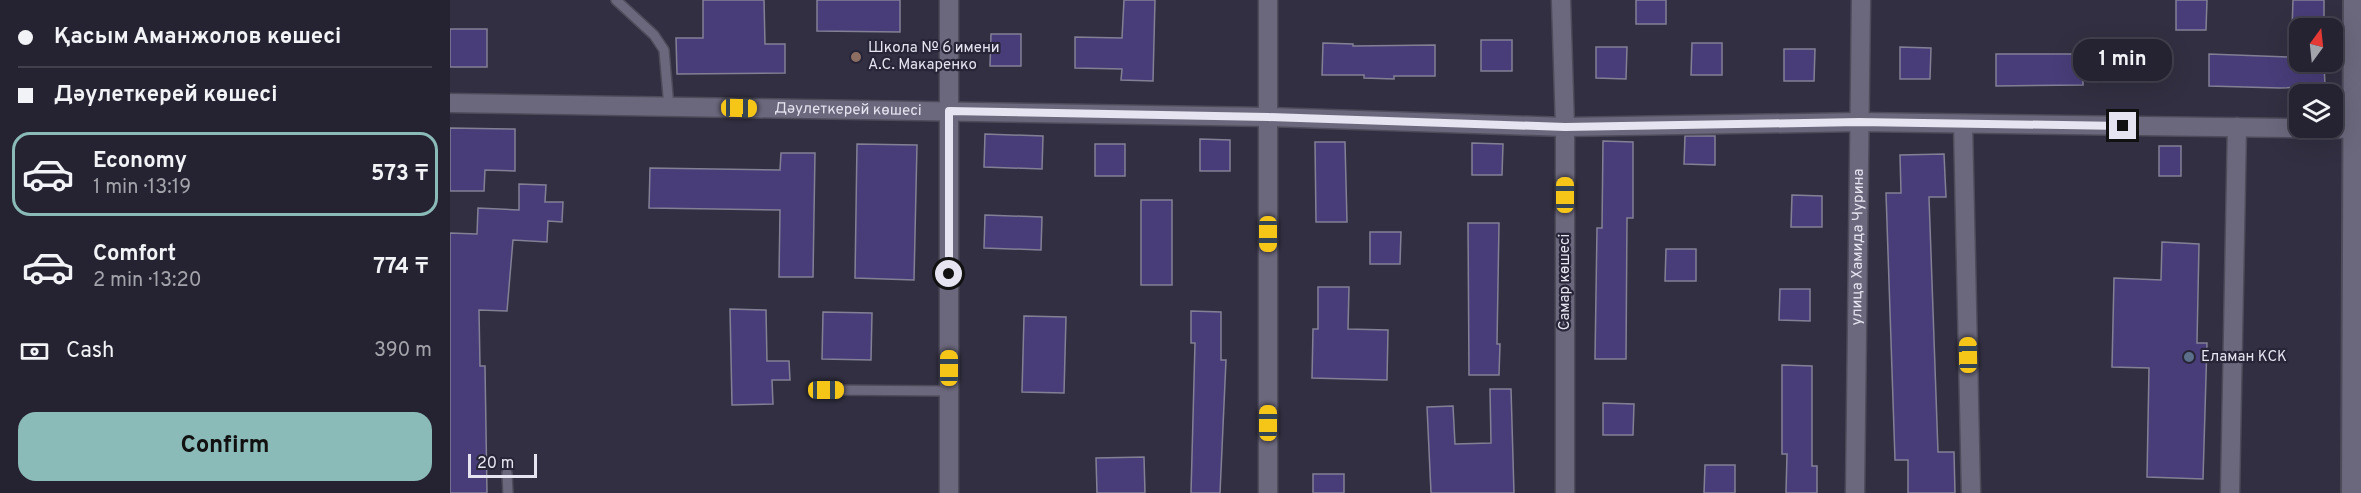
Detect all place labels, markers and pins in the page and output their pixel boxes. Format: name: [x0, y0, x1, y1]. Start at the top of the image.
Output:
place label: Школа № 6 имени А.С. Макаренко: [868, 39, 1000, 75]
marker: Школа № 6 имени А.С. Макаренко: [849, 50, 863, 64]
place label: Еламан КСК: [2201, 348, 2287, 367]
marker: Еламан КСК: [2182, 350, 2196, 364]

